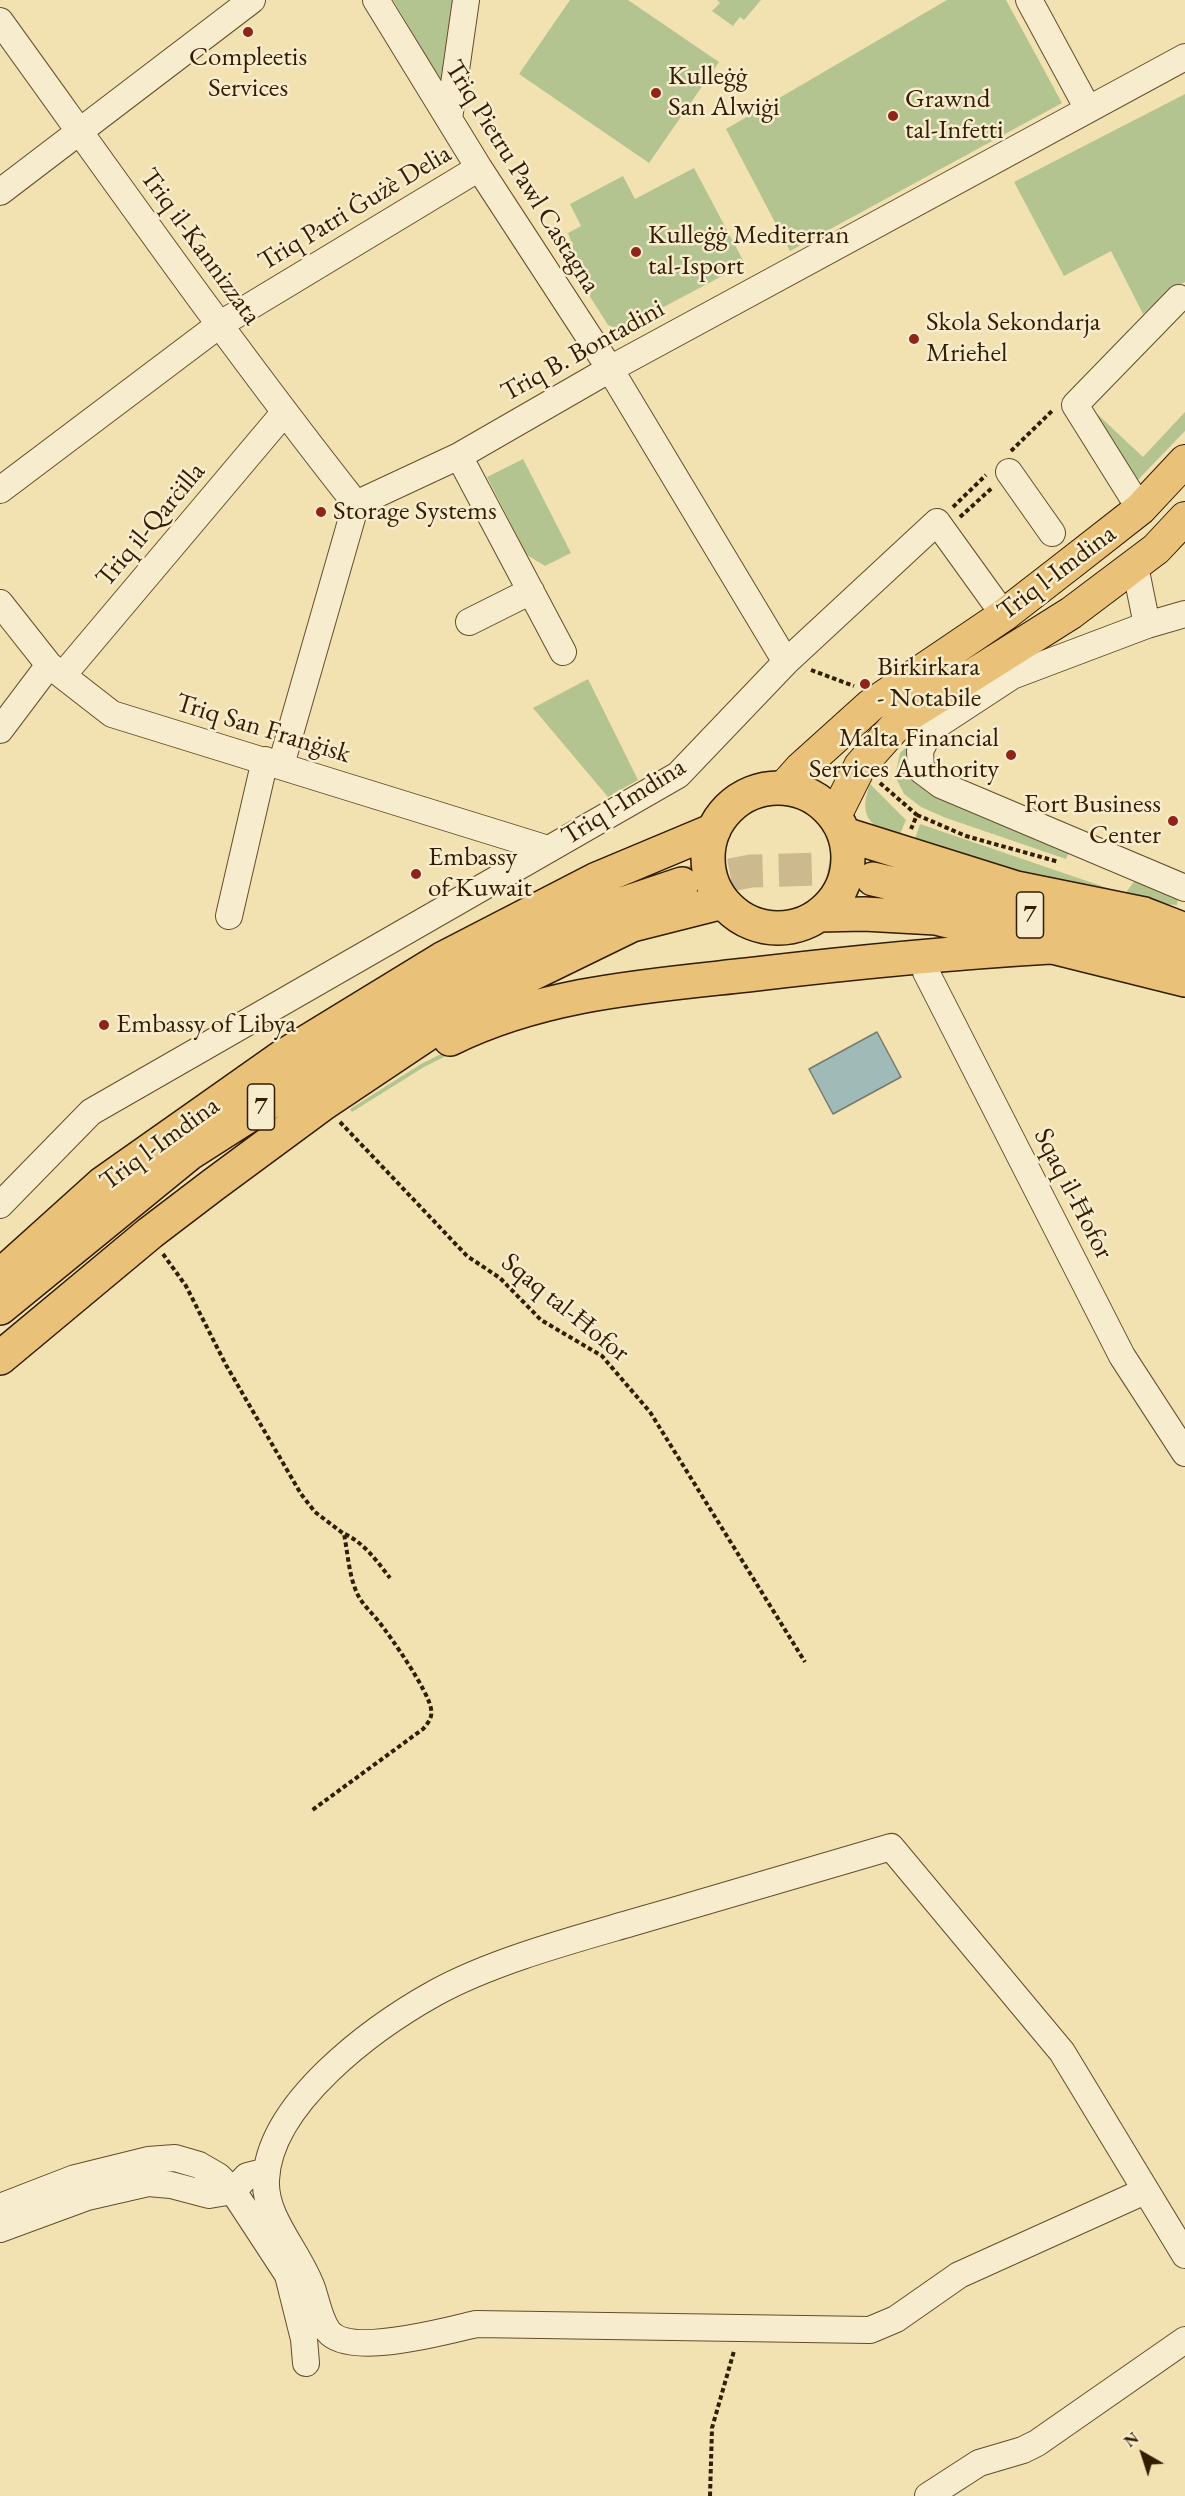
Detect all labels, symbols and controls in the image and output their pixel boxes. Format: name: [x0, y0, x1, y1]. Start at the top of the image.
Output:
marker: Compleetis Services: [241, 25, 255, 39]
place label: Compleetis Services: [189, 42, 307, 105]
street label: Triq Pietru Pawl Castagna: [437, 55, 607, 299]
place label: Kulleġġ San Alwiġi: [668, 61, 780, 124]
place label: Grawnd tal-Infetti: [905, 84, 1004, 147]
marker: Kulleġġ San Alwiġi: [649, 86, 663, 100]
marker: Grawnd tal-Infetti: [886, 109, 900, 123]
street label: Triq Patri Ġużè Delia: [253, 138, 457, 278]
street label: Triq il-Kannizzata: [132, 162, 268, 332]
place label: Kulleġġ Mediterran tal-Isport: [648, 220, 849, 283]
marker: Kulleġġ Mediterran tal-Isport: [629, 245, 643, 259]
street label: Triq B. Bontadini: [496, 293, 670, 409]
place label: Skola Sekondarja Mrieħel: [926, 307, 1101, 370]
marker: Skola Sekondarja Mrieħel: [907, 332, 921, 346]
street label: Triq il-Qarċilla: [90, 456, 212, 594]
place label: Storage Systems: [333, 496, 497, 528]
marker: Storage Systems: [314, 505, 328, 519]
street label: Triq l-Imdina: [991, 518, 1123, 628]
place label: Birkirkara - Notabile: [877, 652, 981, 715]
marker: Birkirkara - Notabile: [858, 677, 872, 691]
street label: Triq San Franġisk: [172, 687, 354, 771]
place label: Malta Financial Services Authority: [809, 723, 999, 786]
marker: Malta Financial Services Authority: [1004, 748, 1018, 762]
street label: Triq l-Imdina: [556, 751, 692, 853]
place label: Fort Business Center: [1024, 789, 1161, 852]
marker: Fort Business Center: [1166, 814, 1180, 828]
place label: Embassy of Kuwait: [428, 842, 532, 905]
marker: Embassy of Kuwait: [409, 867, 423, 881]
road number: 7: [1016, 892, 1044, 938]
place label: Embassy of Libya: [116, 1009, 296, 1041]
marker: Embassy of Libya: [97, 1018, 111, 1032]
road number: 7: [248, 1084, 274, 1130]
street label: Triq l-Imdina: [94, 1090, 226, 1198]
street label: Sqaq il-Ħofor: [1026, 1123, 1120, 1265]
street label: Sqaq tal-Ħofor: [495, 1247, 635, 1369]
north arrow: [1113, 2424, 1173, 2484]
text: N: [1120, 2427, 1143, 2452]

